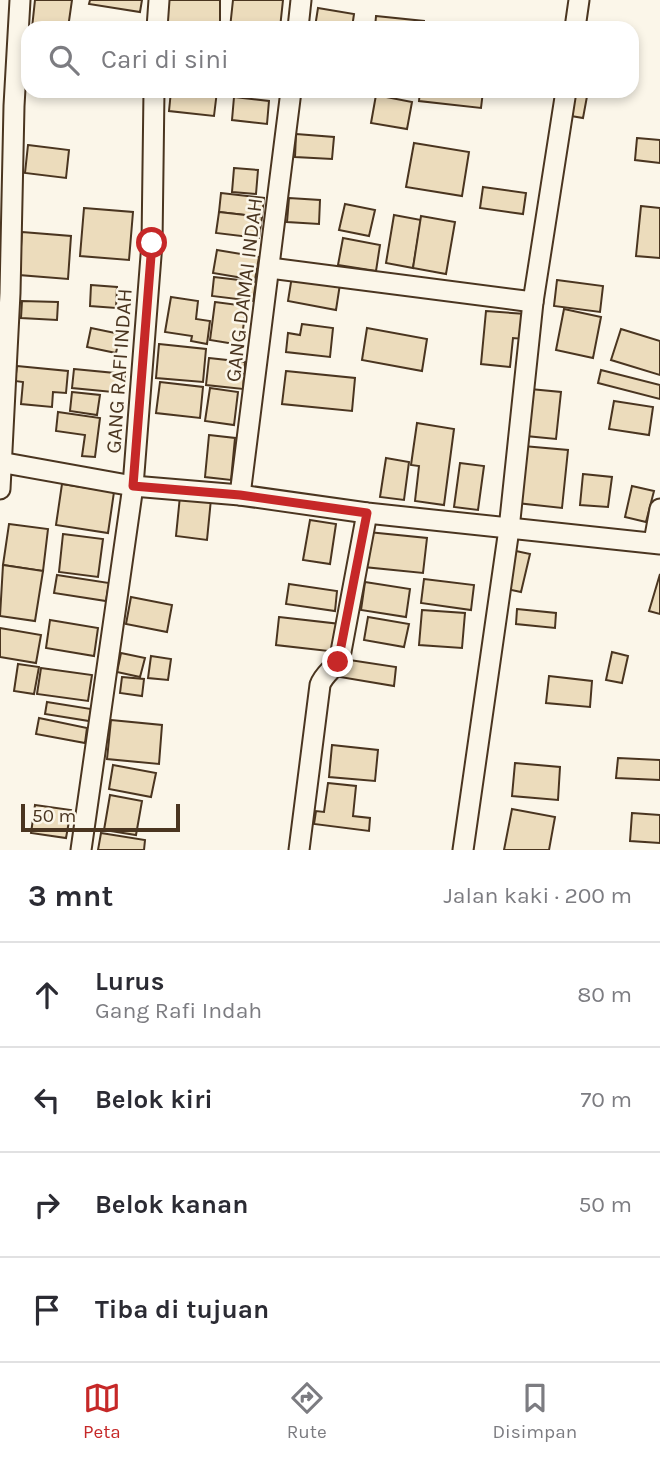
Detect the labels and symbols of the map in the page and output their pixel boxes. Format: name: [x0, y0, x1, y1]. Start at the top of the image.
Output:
street label: GANG DAMAI INDAH: [221, 197, 267, 383]
route start: [136, 227, 167, 258]
street label: GANG RAFI INDAH: [101, 288, 137, 454]
route end: [322, 646, 353, 677]
scale bar: [21, 801, 180, 833]

